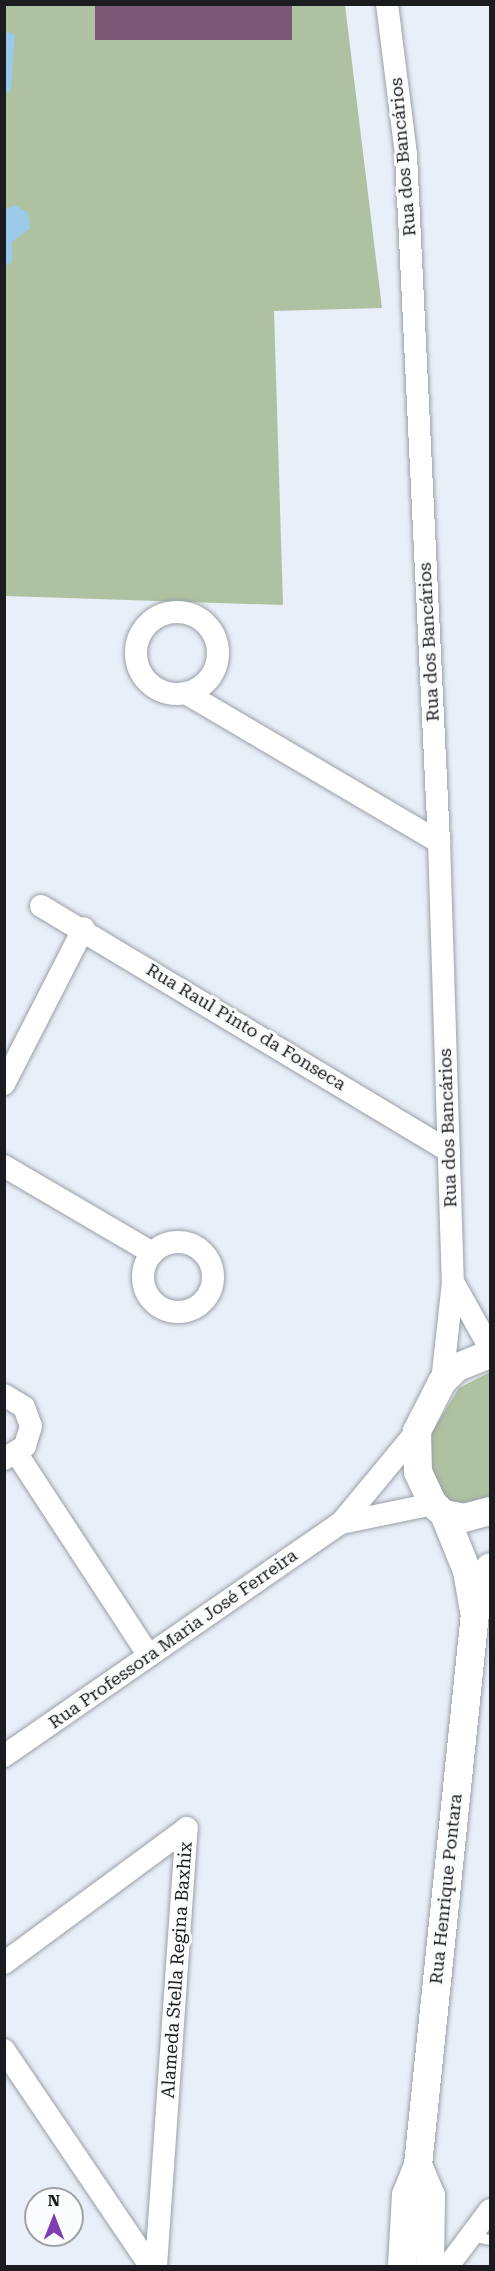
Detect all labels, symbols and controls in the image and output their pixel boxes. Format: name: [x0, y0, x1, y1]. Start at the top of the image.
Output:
street label: Rua dos Bancários: [385, 77, 421, 237]
street label: Rua dos Bancários: [414, 562, 444, 722]
street label: Rua Raul Pinto da Fonseca: [142, 959, 350, 1095]
street label: Rua dos Bancários: [434, 1048, 462, 1208]
street label: Rua Professora Maria José Ferreira: [44, 1544, 302, 1734]
street label: Rua Henrique Pontara: [425, 1793, 467, 1985]
street label: Alameda Stella Regina Baxhix: [157, 1841, 197, 2099]
north arrow: [24, 2187, 84, 2247]
text: N: [48, 2191, 60, 2210]

